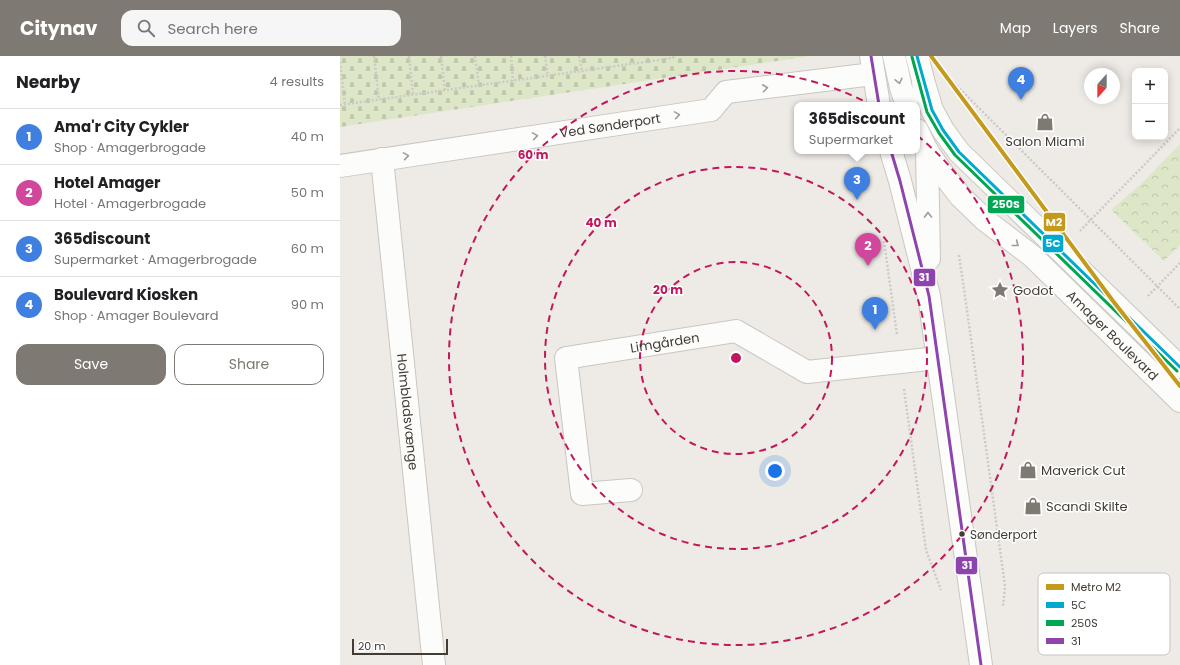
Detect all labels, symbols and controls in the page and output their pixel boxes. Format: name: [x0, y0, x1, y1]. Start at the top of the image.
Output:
search box: [121, 10, 401, 46]
text: Citynav: [20, 15, 97, 42]
icon: search: [135, 17, 157, 39]
text: Search here: [167, 18, 258, 39]
text: Map: [1000, 18, 1031, 38]
text: Layers: [1053, 18, 1097, 38]
text: Share: [1119, 18, 1160, 38]
pin: 4: [1008, 67, 1034, 100]
north arrow: [1084, 68, 1120, 104]
map controls: [1132, 68, 1168, 140]
button: +: [1132, 68, 1168, 104]
text: Nearby: [16, 70, 80, 94]
text: 4 results: [270, 72, 324, 91]
one-way arrow: [895, 78, 903, 84]
one-way arrow: [762, 83, 768, 92]
popup: [794, 102, 920, 154]
button: −: [1132, 104, 1168, 140]
text: 365discount: [809, 108, 905, 129]
street label: Ved Sønderport: [558, 109, 662, 143]
one-way arrow: [674, 111, 680, 120]
shop icon: Salon Miami: [1035, 112, 1055, 132]
text: Ama'r City Cykler: [54, 116, 189, 137]
text: 1: [27, 127, 31, 146]
text: 40 m: [291, 127, 324, 146]
text: Supermarket: [809, 130, 893, 149]
one-way arrow: [532, 132, 538, 141]
place label: Salon Miami: [1005, 132, 1085, 151]
text: Shop · Amagerbrogade: [54, 138, 206, 157]
text: 60 m: [518, 146, 549, 163]
one-way arrow: [403, 152, 409, 160]
pin: 3: [844, 167, 870, 200]
text: Hotel Amager: [54, 172, 160, 193]
text: 2: [25, 183, 33, 202]
text: 50 m: [291, 183, 324, 202]
text: Hotel · Amagerbrogade: [54, 194, 206, 213]
line badge: 250S: [987, 195, 1025, 214]
text: 250S: [992, 196, 1020, 212]
one-way arrow: [924, 212, 932, 218]
line badge: M2: [1043, 212, 1066, 232]
text: 40 m: [585, 214, 617, 231]
text: M2: [1046, 214, 1062, 230]
text: 365discount: [54, 228, 150, 249]
pin: 2: [855, 233, 881, 266]
line badge: 5C: [1042, 234, 1064, 253]
text: 5C: [1045, 235, 1061, 251]
text: 3: [25, 239, 33, 258]
text: 60 m: [291, 239, 324, 258]
one-way arrow: [1011, 239, 1018, 246]
text: Supermarket · Amagerbrogade: [54, 250, 257, 269]
line badge: 31: [913, 268, 936, 287]
text: 31: [919, 269, 929, 285]
place icon: Godot: [990, 280, 1010, 300]
text: 20 m: [653, 281, 683, 298]
place label: Godot: [1013, 281, 1054, 300]
text: Boulevard Kiosken: [54, 284, 198, 305]
street label: Amager Boulevard: [1062, 286, 1163, 385]
text: 4: [25, 295, 33, 314]
text: 90 m: [291, 295, 324, 314]
pin: 1: [862, 297, 888, 330]
text: Shop · Amager Boulevard: [54, 306, 218, 325]
street label: Limgården: [629, 328, 701, 358]
button: Save: [16, 344, 166, 385]
button: Share: [174, 344, 324, 385]
centre of rings: [729, 351, 743, 365]
street label: Holmbladsvænge: [392, 353, 423, 471]
shop icon: Maverick Cut: [1018, 460, 1038, 480]
your location: [765, 461, 785, 481]
place label: Maverick Cut: [1041, 461, 1126, 480]
shop icon: Scandi Skilte: [1023, 496, 1043, 516]
place label: Scandi Skilte: [1046, 497, 1128, 516]
place label: Sønderport: [970, 526, 1037, 543]
marker: Sønderport: [957, 529, 967, 539]
line badge: 31: [955, 556, 978, 575]
text: 31: [962, 557, 972, 573]
legend: [1038, 573, 1170, 655]
text: Metro M2: [1071, 579, 1121, 595]
text: 5C: [1071, 597, 1086, 613]
text: 250S: [1071, 615, 1098, 631]
text: 31: [1071, 633, 1081, 649]
scale bar: [352, 637, 448, 656]
text: 20 m: [358, 638, 386, 654]

